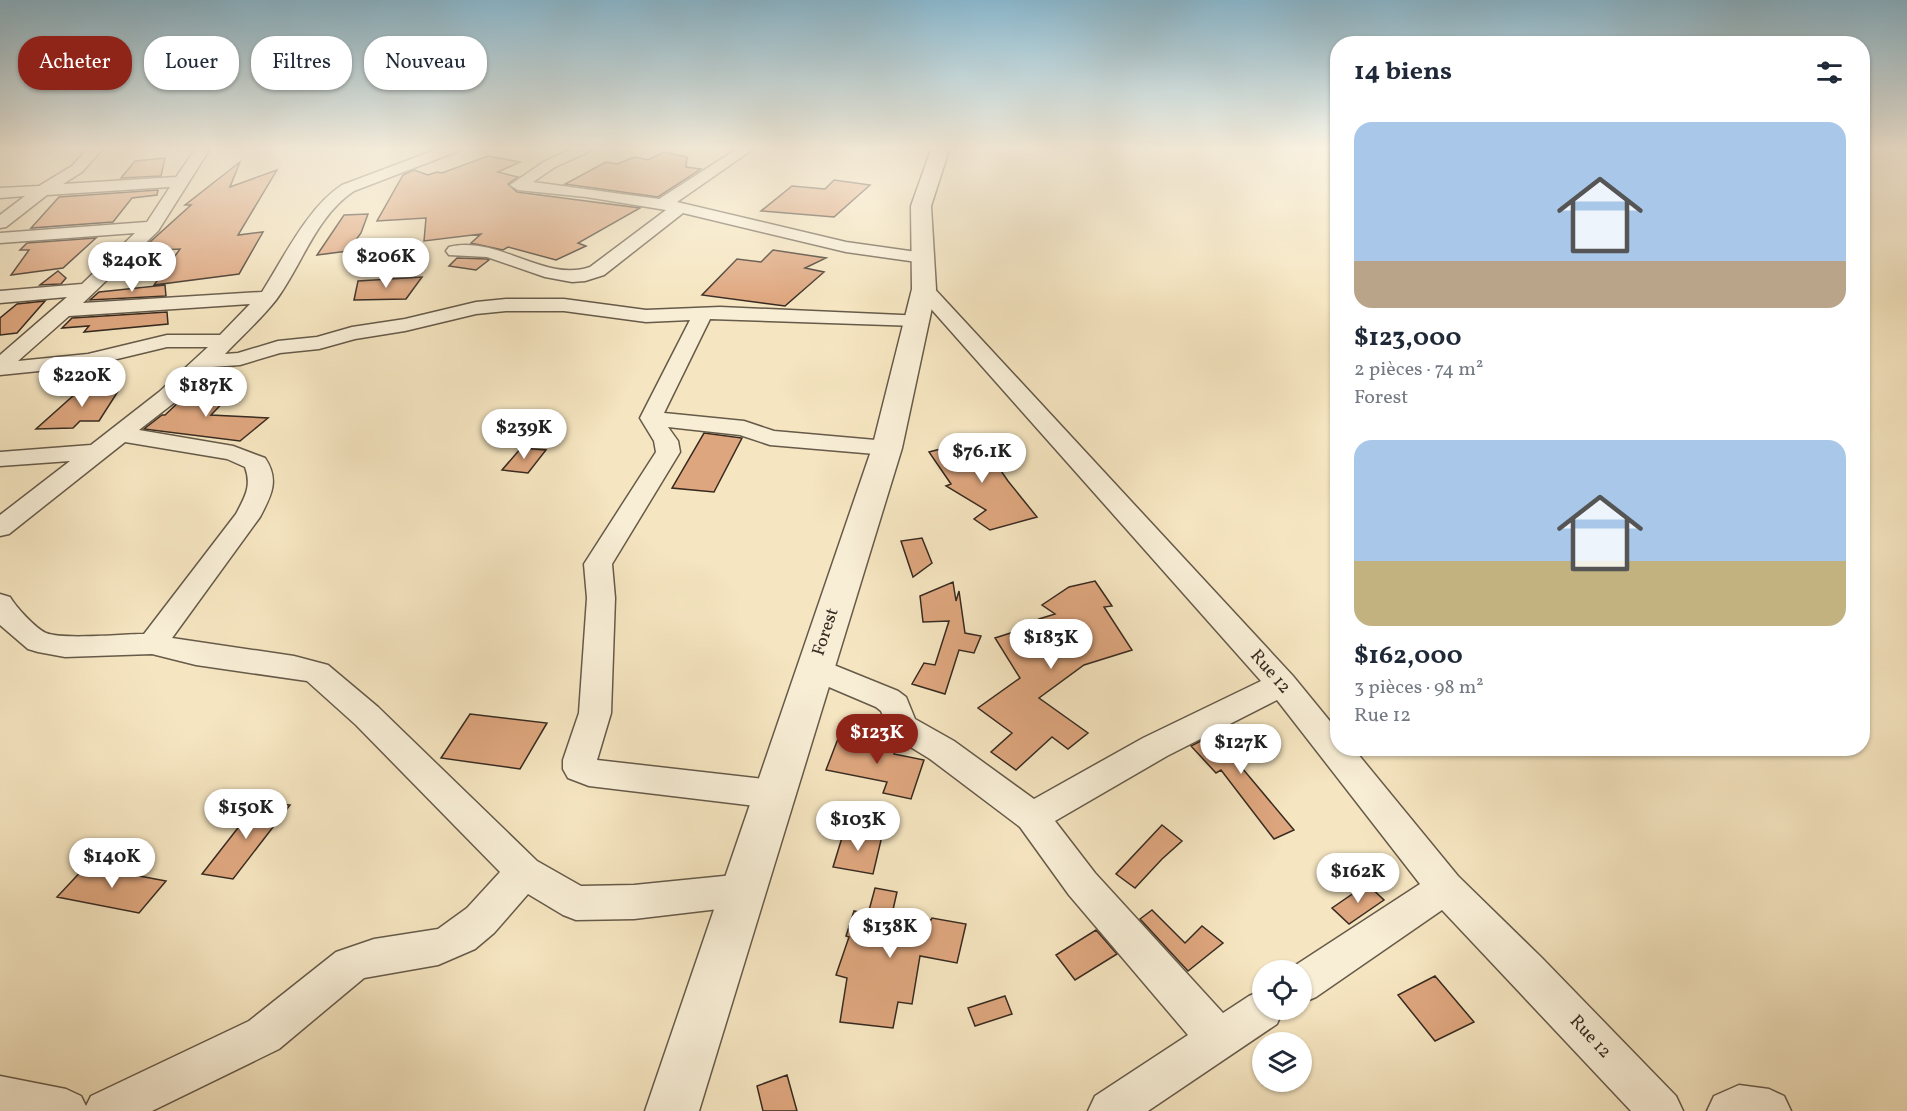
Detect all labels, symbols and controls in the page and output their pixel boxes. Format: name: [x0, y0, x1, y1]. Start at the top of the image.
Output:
chip: Acheter: [18, 36, 132, 90]
chip: Louer: [144, 36, 239, 90]
chip: Filtres: [251, 36, 352, 90]
chip: Nouveau: [364, 36, 487, 90]
text: 14 biens: [1354, 54, 1452, 90]
icon: filters: [1813, 56, 1846, 89]
icon: home: [1546, 161, 1654, 269]
pin: $206K: [344, 238, 428, 289]
pin: $240K: [90, 242, 174, 293]
text: $206K: [356, 243, 416, 271]
text: $240K: [102, 247, 162, 275]
text: $123,000: [1354, 320, 1461, 356]
text: 2 pièces · 74 m²: [1354, 356, 1483, 384]
pin: $220K: [40, 357, 124, 408]
text: $220K: [53, 362, 111, 390]
pin: $187K: [164, 367, 248, 418]
text: $187K: [179, 372, 233, 400]
text: Forest: [1354, 384, 1408, 412]
pin: $239K: [482, 409, 566, 460]
text: $239K: [496, 414, 552, 442]
pin: $76.1K: [933, 433, 1031, 484]
text: $76.1K: [952, 438, 1012, 466]
icon: home: [1546, 479, 1654, 587]
street label: Forest: [807, 605, 845, 659]
pin: $183K: [1009, 619, 1093, 670]
text: $183K: [1024, 624, 1078, 652]
text: $162,000: [1354, 638, 1463, 674]
street label: Rue 12: [1244, 644, 1296, 700]
text: 3 pièces · 98 m²: [1354, 674, 1484, 702]
text: Rue 12: [1354, 702, 1411, 730]
pin: $123K: [835, 714, 919, 765]
text: $123K: [850, 719, 904, 747]
pin: $127K: [1199, 724, 1283, 775]
text: $127K: [1214, 729, 1268, 757]
pin: $150K: [204, 789, 288, 840]
text: $150K: [218, 794, 274, 822]
pin: $103K: [816, 801, 900, 852]
text: $103K: [830, 806, 886, 834]
pin: $140K: [70, 838, 154, 889]
text: $140K: [83, 843, 141, 871]
pin: $162K: [1316, 853, 1400, 904]
text: $162K: [1330, 858, 1386, 886]
pin: $138K: [848, 908, 932, 959]
text: $138K: [863, 913, 917, 941]
map controls: [1252, 960, 1312, 1092]
button: locate: [1252, 960, 1312, 1020]
street label: Rue 12: [1563, 1010, 1617, 1064]
button: layers: [1252, 1032, 1312, 1092]

